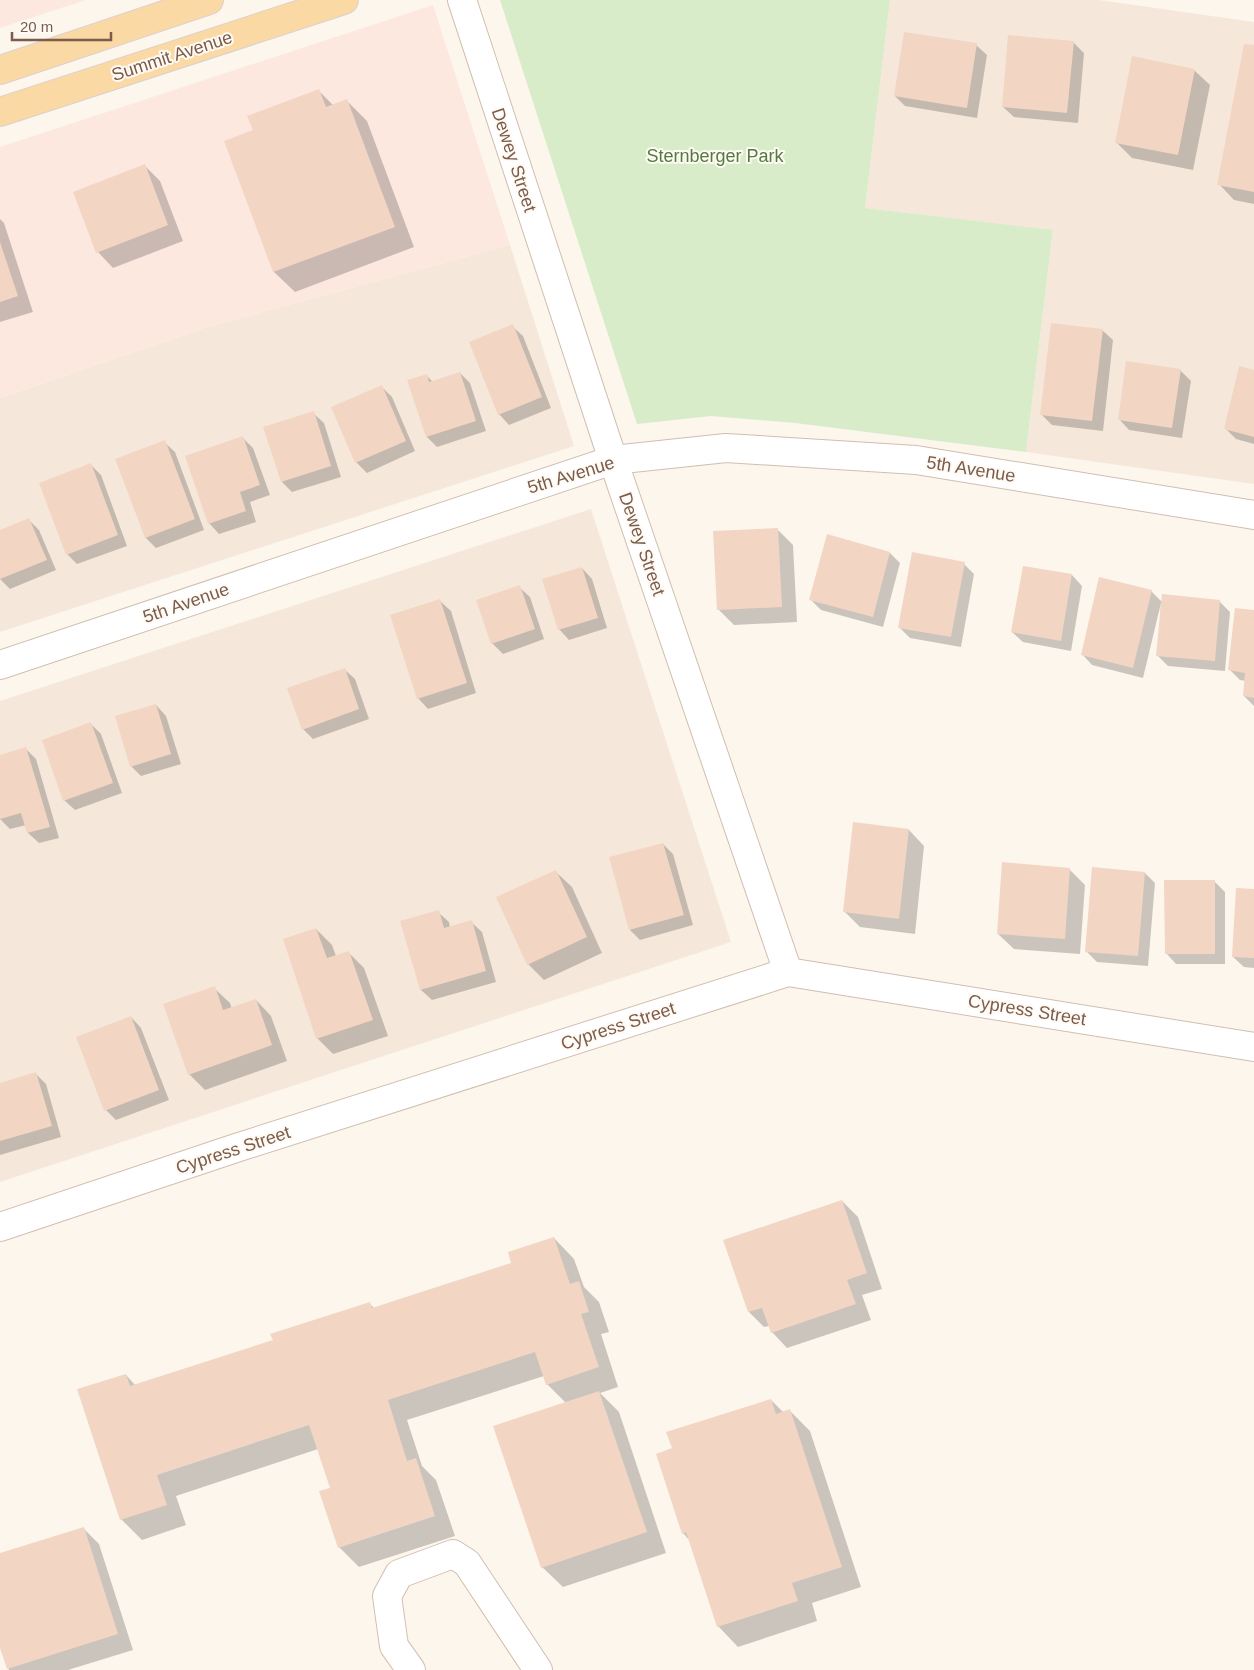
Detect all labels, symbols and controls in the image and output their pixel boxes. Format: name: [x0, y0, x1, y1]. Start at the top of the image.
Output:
scale bar: [12, 10, 111, 42]
text: 20 m: [20, 18, 53, 35]
street label: Summit Avenue: [109, 27, 235, 85]
street label: Dewey Street: [488, 106, 540, 214]
park label: Sternberger Park: [646, 146, 785, 166]
street label: 5th Avenue: [525, 452, 617, 498]
street label: 5th Avenue: [925, 452, 1017, 486]
street label: Dewey Street: [615, 490, 669, 598]
street label: 5th Avenue: [140, 579, 232, 627]
street label: Cypress Street: [967, 991, 1087, 1029]
street label: Cypress Street: [558, 998, 678, 1054]
street label: Cypress Street: [173, 1122, 293, 1178]

